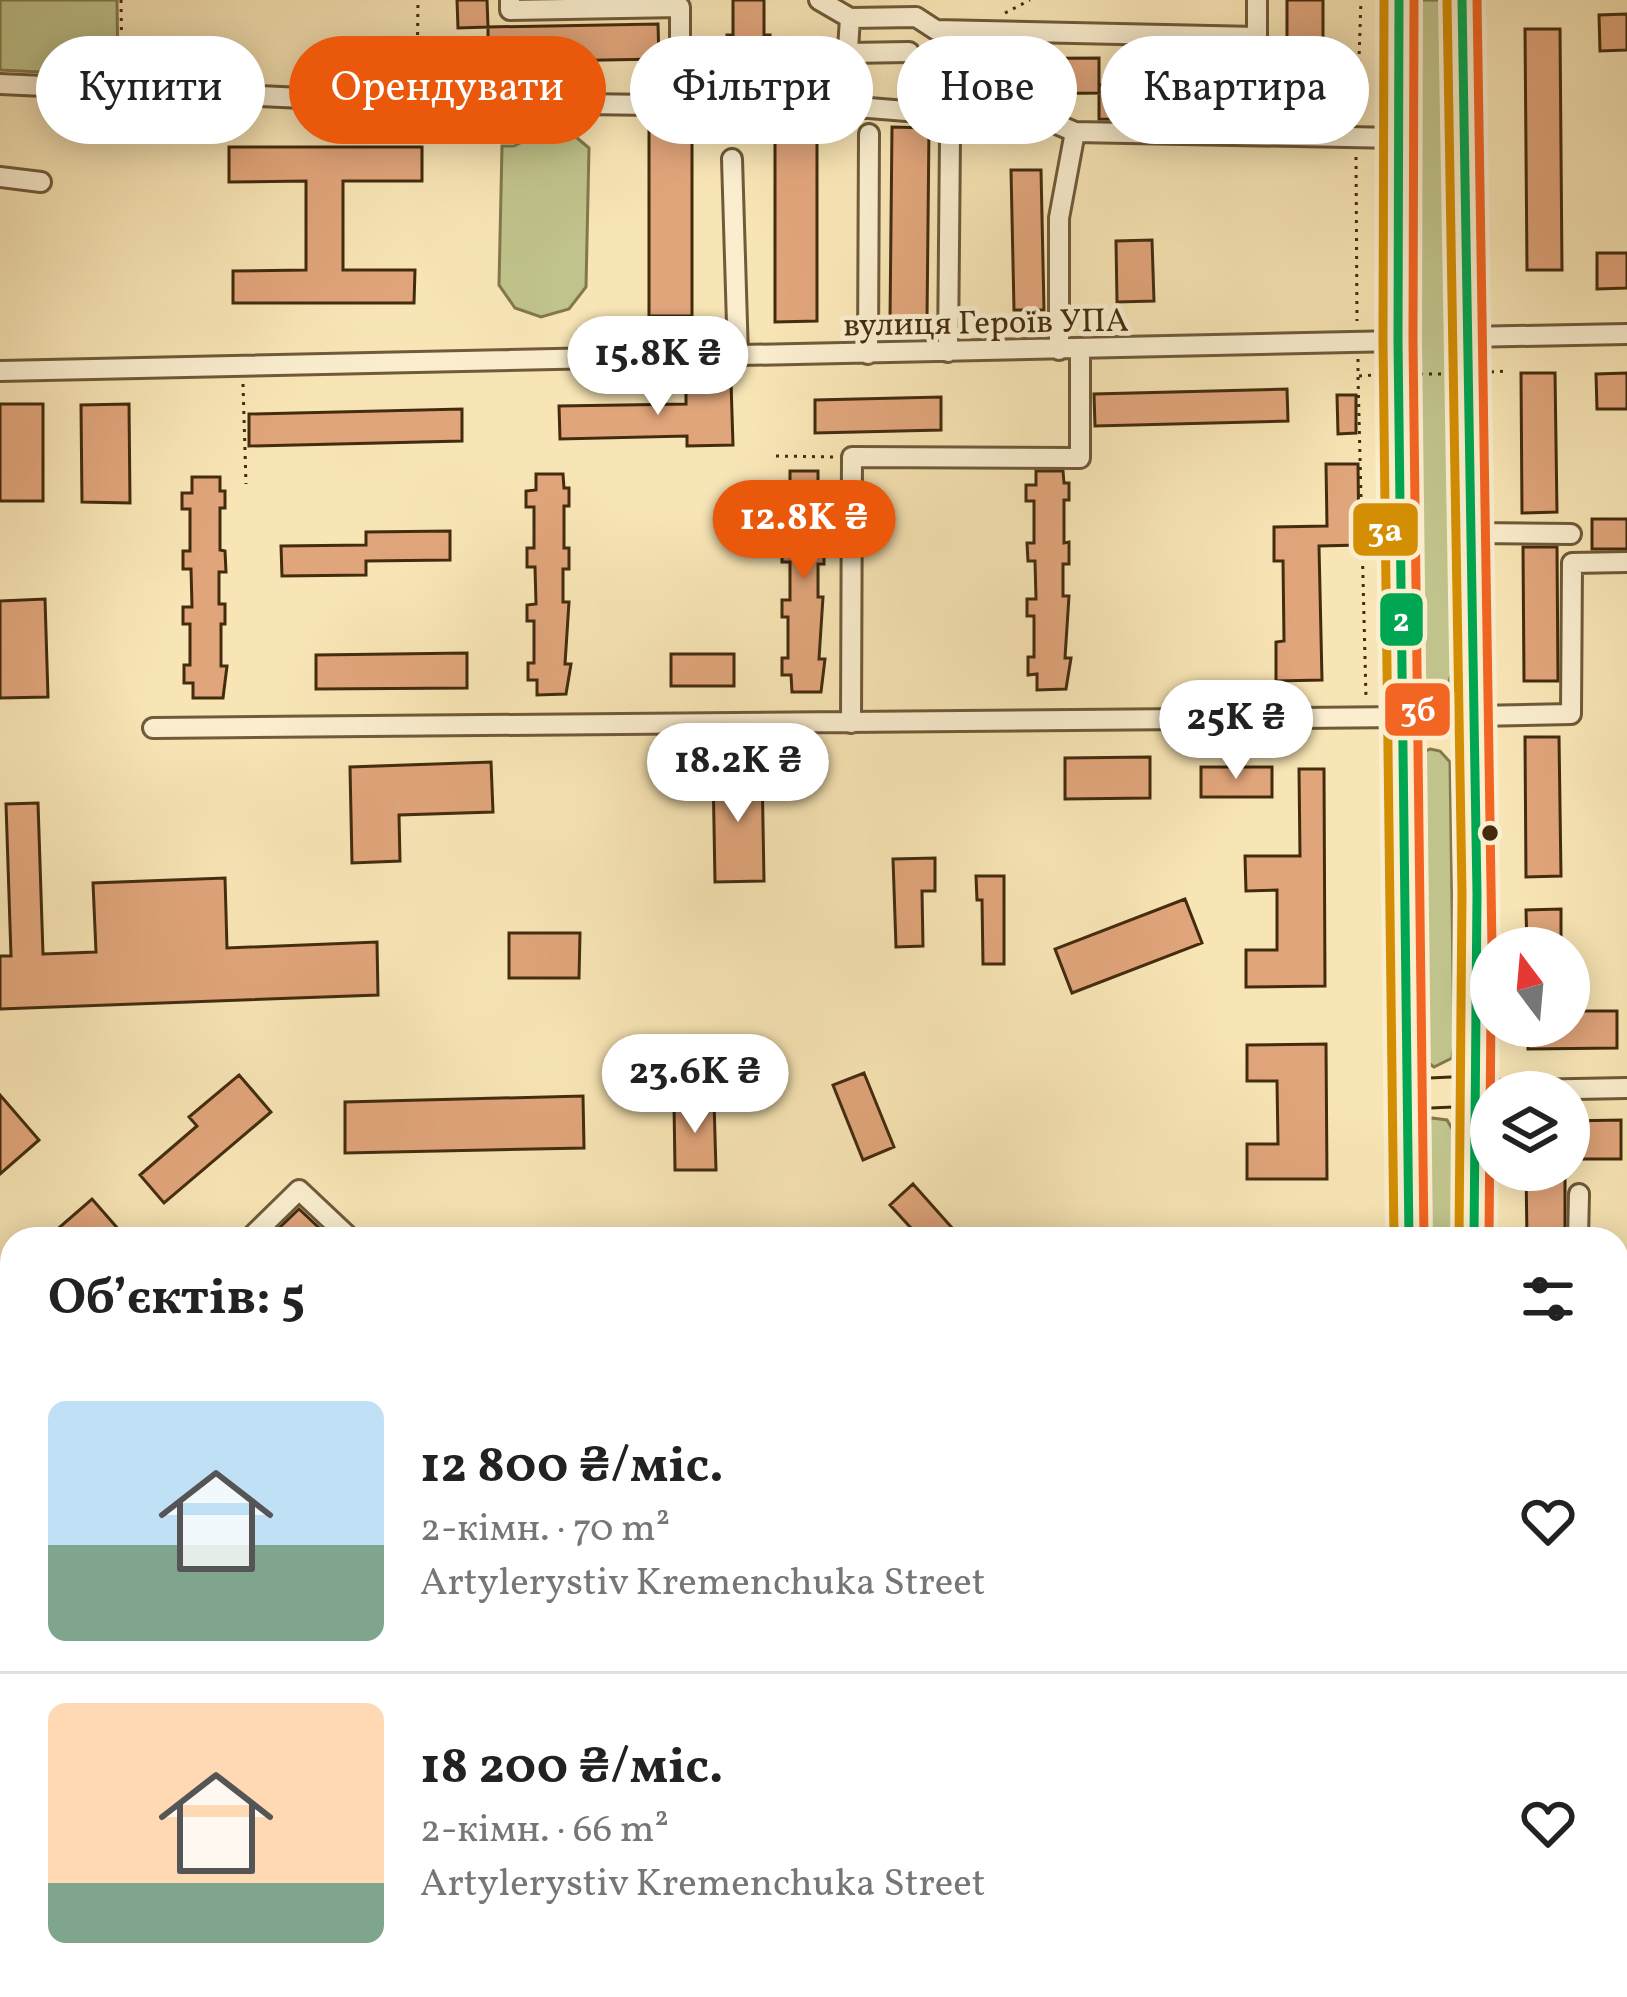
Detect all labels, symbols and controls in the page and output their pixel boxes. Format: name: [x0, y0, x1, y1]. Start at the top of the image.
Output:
chip: Купити: [36, 36, 265, 144]
chip: Орендувати: [289, 36, 606, 144]
chip: Фільтри: [630, 36, 873, 144]
chip: Нове: [897, 36, 1077, 144]
chip: Квартира: [1101, 36, 1369, 144]
street label: вулиця Героїв УПА: [843, 300, 1129, 350]
pin: 15.8K ₴: [547, 316, 769, 418]
text: 15.8K ₴: [594, 328, 722, 382]
pin: 12.8K ₴: [693, 480, 915, 582]
text: 12.8K ₴: [740, 492, 868, 546]
line badge: 3а: [1351, 501, 1420, 558]
text: 3а: [1368, 510, 1402, 556]
line badge: 2: [1378, 591, 1425, 648]
text: 2: [1392, 600, 1410, 646]
pin: 25K ₴: [1152, 680, 1320, 782]
line badge: 3б: [1383, 681, 1452, 738]
text: 3б: [1400, 690, 1436, 736]
text: 25K ₴: [1186, 692, 1286, 746]
pin: 18.2K ₴: [627, 723, 849, 825]
text: 18.2K ₴: [674, 735, 802, 789]
unlabelled marker: [1479, 822, 1501, 844]
north arrow: [1470, 927, 1590, 1047]
map controls: [1470, 927, 1590, 1191]
pin: 23.6K ₴: [584, 1034, 806, 1136]
text: 23.6K ₴: [629, 1046, 761, 1100]
button: layers: [1470, 1071, 1590, 1191]
text: Об’єктів: 5: [48, 1264, 305, 1335]
icon: filters: [1515, 1266, 1581, 1332]
text: 12 800 ₴/міс.: [420, 1432, 724, 1503]
icon: home: [144, 1449, 288, 1593]
icon: heart: [1515, 1488, 1581, 1554]
text: 2-кімн. · 70 m²: [420, 1503, 670, 1557]
text: Artylerystiv Kremenchuka Street: [420, 1557, 985, 1611]
text: 18 200 ₴/міс.: [420, 1733, 723, 1804]
icon: home: [144, 1751, 288, 1895]
icon: heart: [1515, 1790, 1581, 1856]
text: 2-кімн. · 66 m²: [420, 1804, 669, 1858]
text: Artylerystiv Kremenchuka Street: [420, 1858, 985, 1912]

